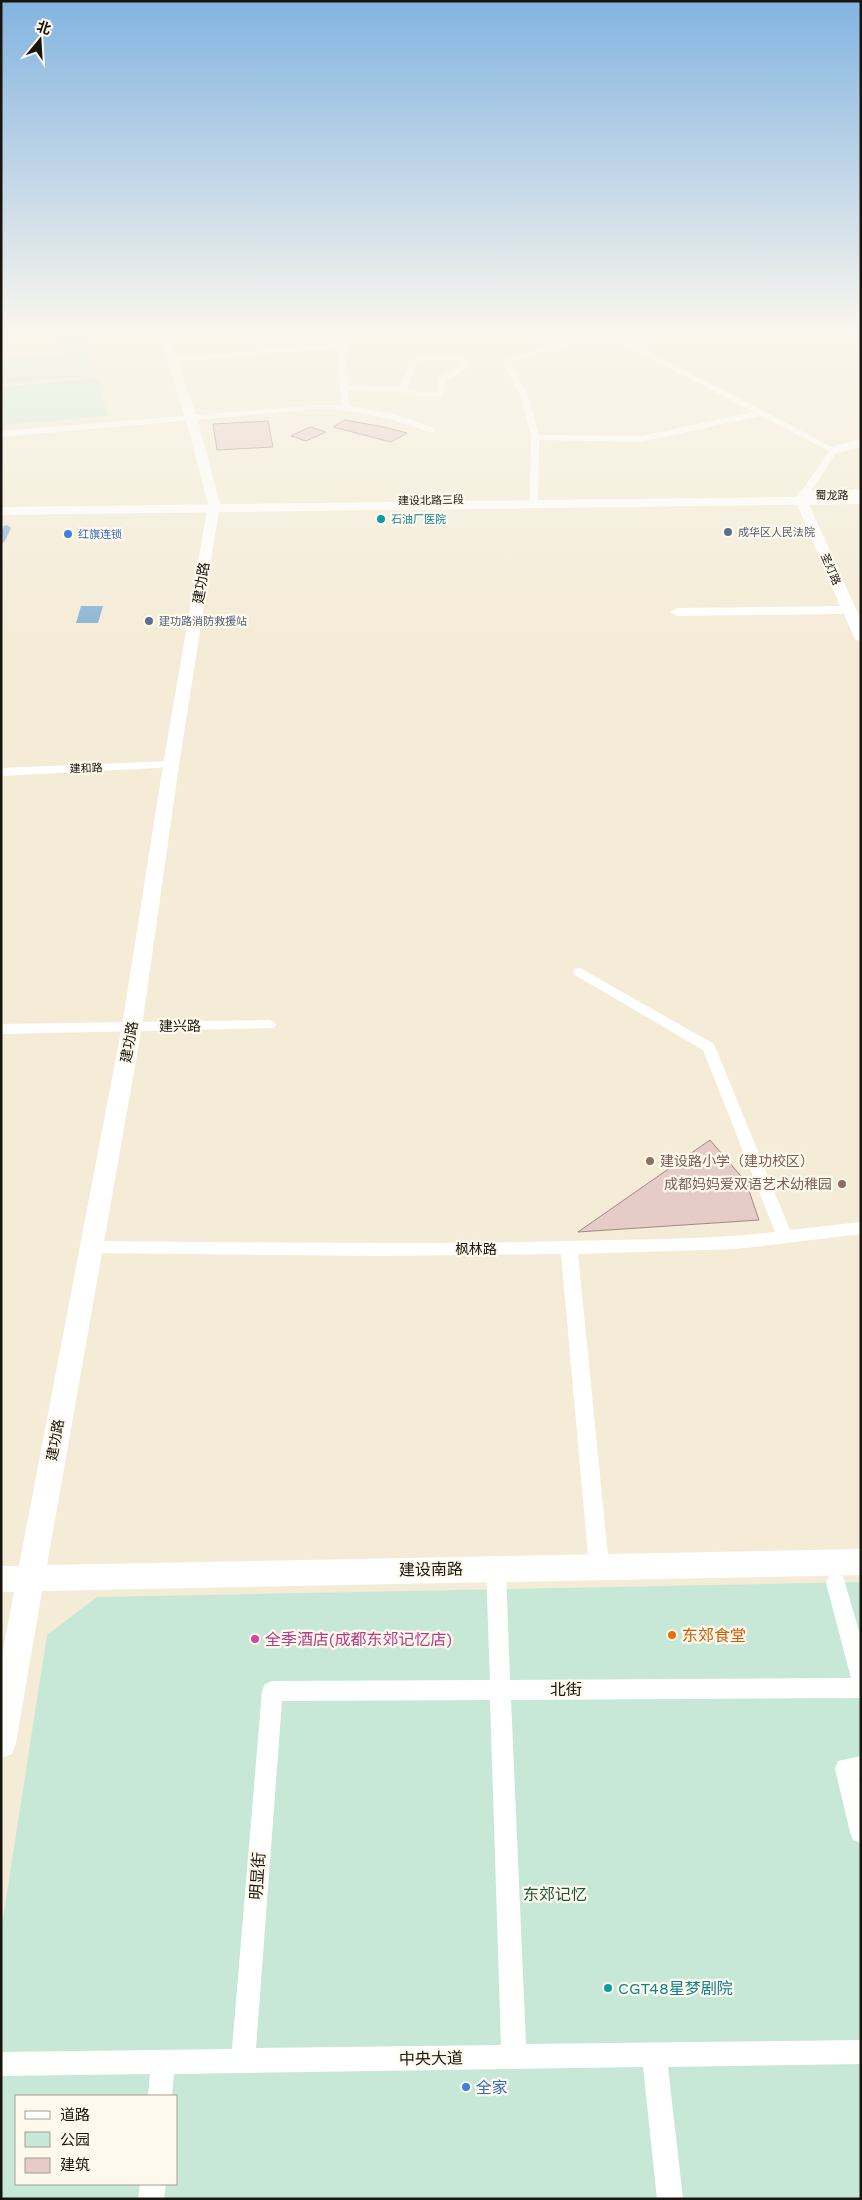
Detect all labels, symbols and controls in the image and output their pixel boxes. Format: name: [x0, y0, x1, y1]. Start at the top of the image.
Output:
north arrow: [15, 15, 65, 65]
text: 北: [35, 18, 53, 37]
street label: 蜀龙路: [816, 489, 849, 502]
street label: 建设北路三段: [398, 493, 464, 508]
marker: 石油厂医院: [375, 513, 387, 525]
place label: 石油厂医院: [391, 513, 446, 526]
marker: 成华区人民法院: [722, 526, 734, 538]
place label: 成华区人民法院: [738, 526, 815, 539]
marker: 红旗连锁: [62, 528, 74, 540]
place label: 红旗连锁: [78, 528, 122, 541]
street label: 圣灯路: [818, 551, 843, 587]
street label: 建功路: [190, 561, 212, 605]
marker: 建功路消防救援站: [143, 615, 155, 627]
place label: 建功路消防救援站: [159, 615, 247, 628]
street label: 建和路: [69, 761, 103, 776]
street label: 建兴路: [159, 1018, 201, 1034]
street label: 建功路: [117, 1020, 141, 1064]
place label: 建设路小学（建功校区）: [660, 1153, 814, 1169]
marker: 建设路小学（建功校区）: [644, 1155, 656, 1167]
place label: 成都妈妈爱双语艺术幼稚园: [664, 1176, 832, 1192]
marker: 成都妈妈爱双语艺术幼稚园: [836, 1178, 848, 1190]
street label: 枫林路: [455, 1241, 497, 1257]
street label: 建功路: [43, 1418, 67, 1462]
street label: 建设南路: [399, 1559, 463, 1580]
place label: 东郊食堂: [682, 1626, 746, 1645]
marker: 东郊食堂: [666, 1629, 678, 1641]
place label: 全季酒店(成都东郊记忆店): [265, 1630, 452, 1649]
marker: 全季酒店(成都东郊记忆店): [249, 1633, 261, 1645]
street label: 北街: [550, 1680, 582, 1699]
street label: 明显街: [246, 1851, 269, 1901]
park label: 东郊记忆: [523, 1885, 587, 1904]
place label: CGT48星梦剧院: [618, 1979, 733, 1998]
marker: CGT48星梦剧院: [602, 1982, 614, 1994]
street label: 中央大道: [399, 2048, 463, 2069]
place label: 全家: [476, 2078, 508, 2097]
marker: 全家: [460, 2081, 472, 2093]
legend: [15, 2095, 178, 2185]
text: 道路: [60, 2106, 90, 2124]
text: 公园: [60, 2131, 90, 2149]
text: 建筑: [60, 2156, 90, 2174]

